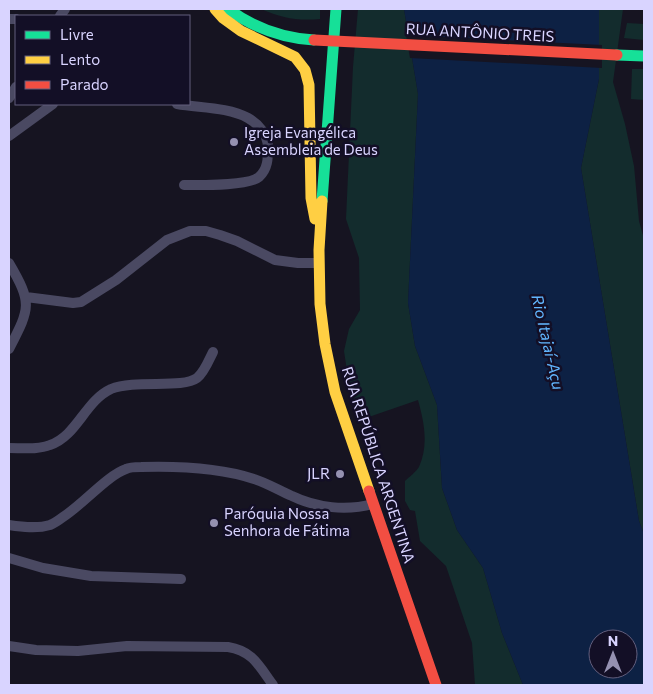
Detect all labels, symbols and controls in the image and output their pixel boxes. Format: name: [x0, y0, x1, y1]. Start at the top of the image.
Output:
legend: [15, 15, 190, 105]
street label: RUA ANTÔNIO TREIS: [405, 18, 555, 45]
text: Livre: [60, 25, 94, 43]
text: Lento: [60, 50, 100, 68]
text: Parado: [60, 75, 109, 93]
place label: Igreja Evangélica Assembleia de Deus: [244, 123, 378, 158]
marker: Igreja Evangélica Assembleia de Deus: [228, 136, 240, 148]
water label: Rio Itajaí-Açu: [528, 292, 569, 391]
street label: RUA REPÚBLICA ARGENTINA: [339, 364, 420, 565]
place label: JLR: [307, 464, 330, 482]
marker: JLR: [334, 468, 346, 480]
place label: Paróquia Nossa Senhora de Fátima: [224, 504, 350, 539]
marker: Paróquia Nossa Senhora de Fátima: [208, 517, 220, 529]
north arrow: [588, 629, 638, 679]
text: N: [608, 632, 618, 649]

